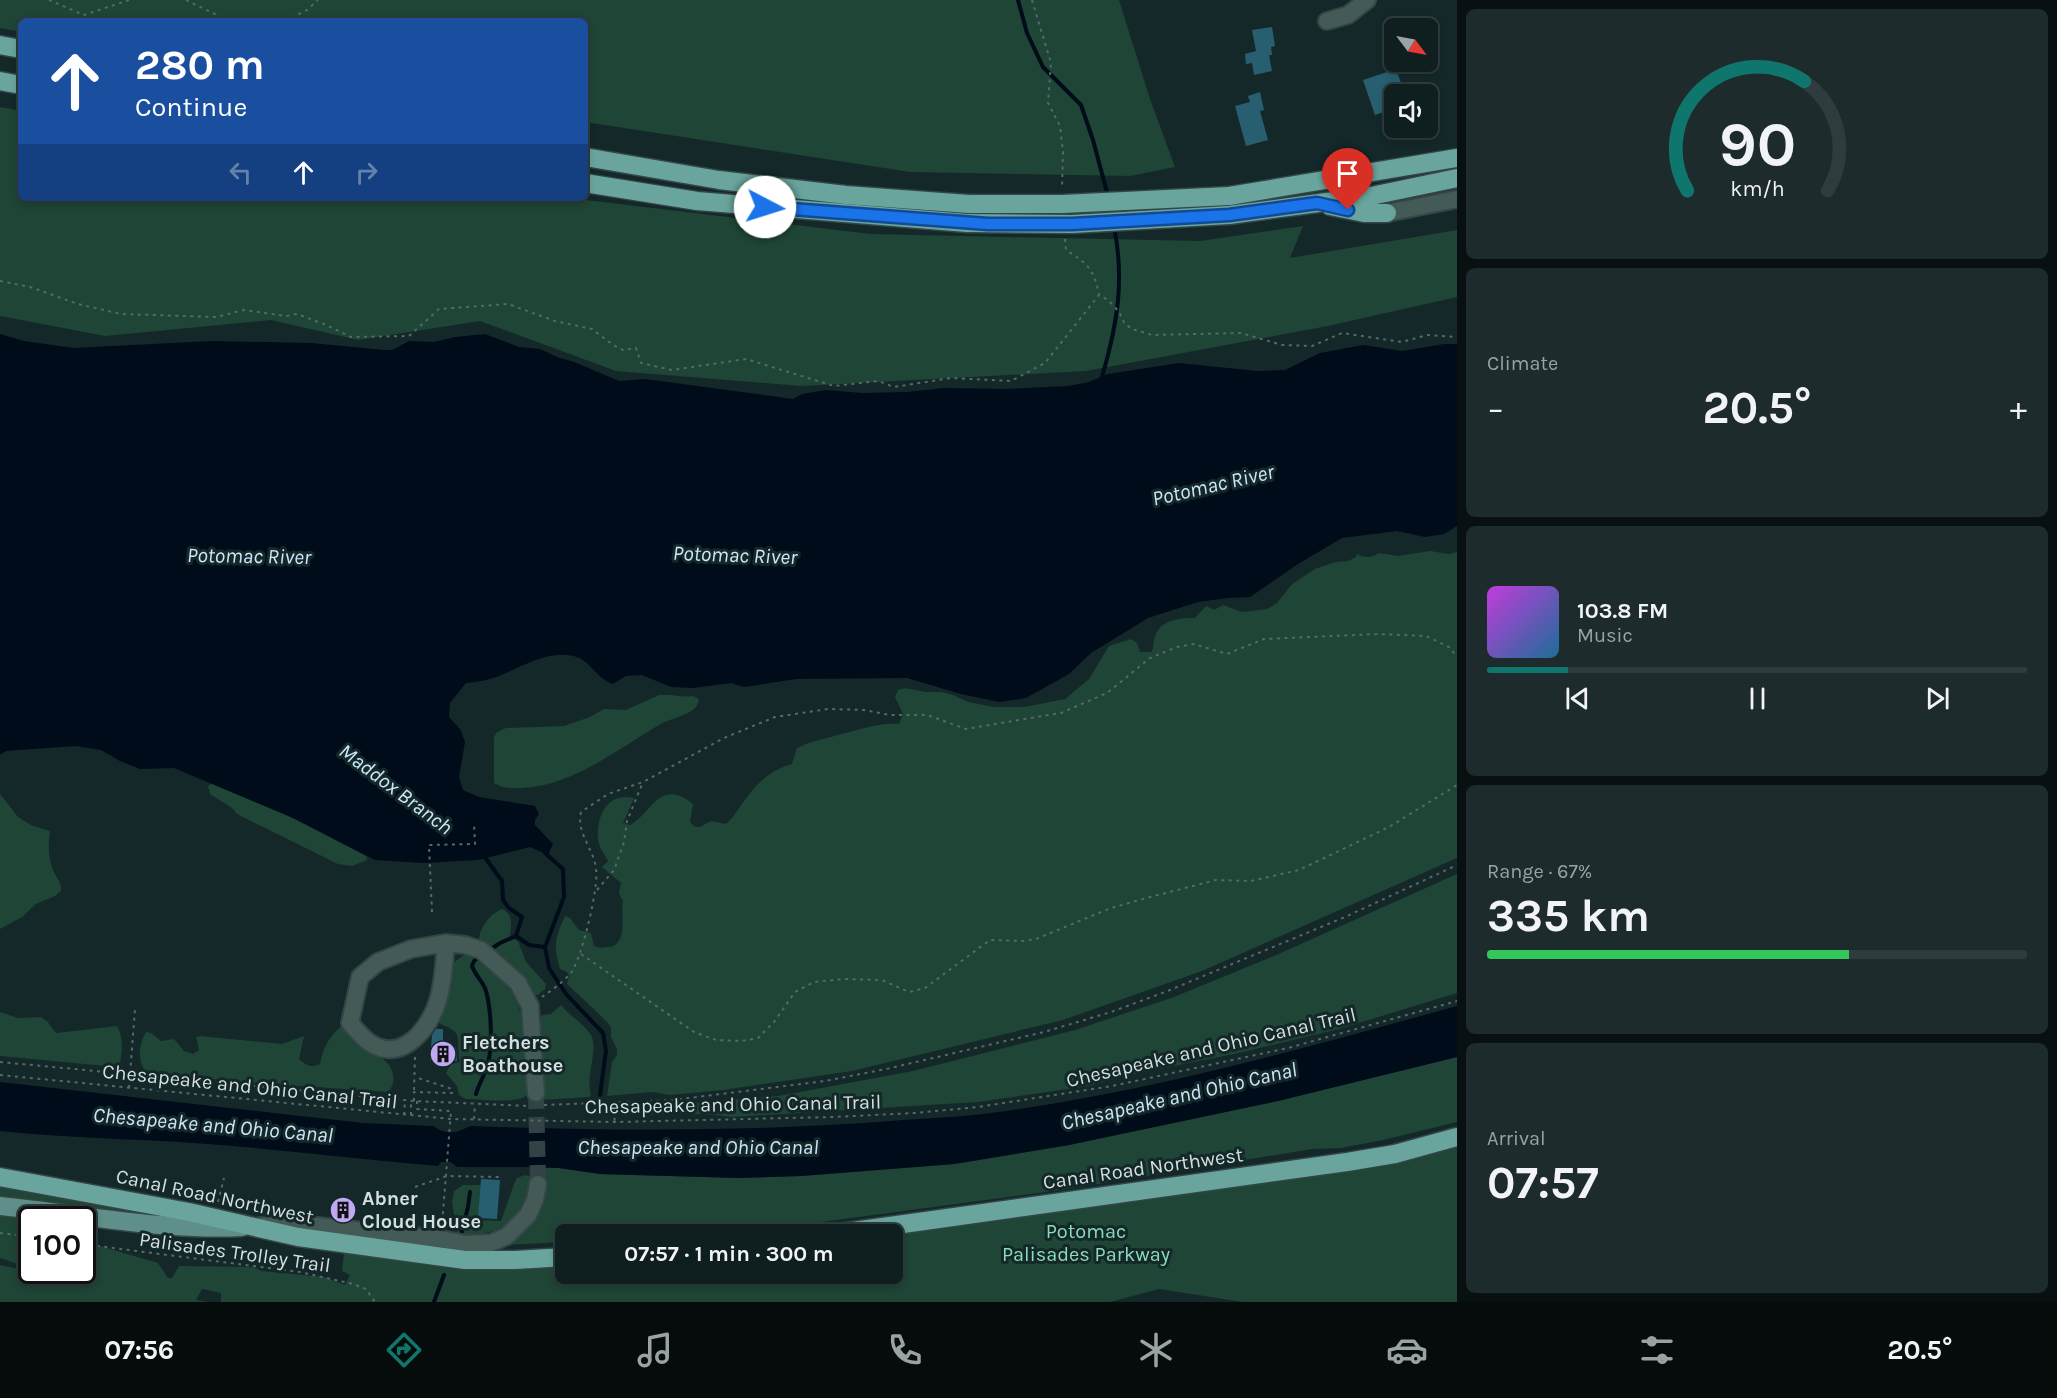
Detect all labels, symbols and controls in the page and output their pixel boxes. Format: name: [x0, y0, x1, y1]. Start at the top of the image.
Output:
north arrow: [1384, 18, 1438, 72]
map controls: [1384, 18, 1438, 138]
text: 280 m: [135, 40, 265, 90]
icon: ahead: [36, 42, 114, 120]
button: sound: [1384, 84, 1438, 138]
text: Continue: [135, 91, 247, 123]
text: 90: [1718, 108, 1796, 181]
pin: [1322, 148, 1373, 210]
icon: left: [224, 156, 257, 189]
icon: ahead: [287, 156, 320, 189]
icon: right: [350, 156, 383, 189]
icon: arrive: [1331, 157, 1364, 190]
position arrow: [733, 175, 797, 239]
text: km/h: [1730, 176, 1784, 201]
text: Climate: [1487, 352, 1558, 375]
text: 20.5°: [1702, 382, 1812, 434]
text: −: [1487, 389, 1504, 427]
text: +: [2010, 389, 2027, 427]
water label: Potomac River: [1150, 459, 1277, 511]
water label: Potomac River: [672, 541, 798, 569]
water label: Potomac River: [187, 543, 312, 569]
text: 103.8 FM: [1577, 598, 1668, 624]
text: Music: [1577, 624, 1633, 647]
icon: previous: [1561, 682, 1594, 715]
icon: pause: [1741, 682, 1774, 715]
icon: next: [1921, 682, 1954, 715]
water label: Maddox Branch: [335, 739, 457, 839]
text: Range · 67%: [1487, 860, 1592, 883]
text: 335 km: [1487, 890, 1650, 942]
street label: Chesapeake and Ohio Canal Trail: [1064, 1003, 1358, 1092]
place label: Fletchers Boathouse: [462, 1031, 563, 1077]
building icon: Fletchers Boathouse: [428, 1039, 458, 1069]
water label: Chesapeake and Ohio Canal: [1059, 1057, 1299, 1135]
street label: Chesapeake and Ohio Canal Trail: [101, 1060, 399, 1113]
street label: Chesapeake and Ohio Canal Trail: [584, 1090, 882, 1119]
water label: Chesapeake and Ohio Canal: [92, 1103, 334, 1147]
text: Arrival: [1487, 1127, 1546, 1150]
water label: Chesapeake and Ohio Canal: [578, 1135, 818, 1159]
street label: Canal Road Northwest: [1042, 1143, 1245, 1194]
text: 07:57: [1487, 1157, 1599, 1209]
street label: Canal Road Northwest: [114, 1164, 316, 1229]
place label: Abner Cloud House: [362, 1187, 481, 1233]
building icon: Abner Cloud House: [328, 1195, 358, 1225]
speed limit sign: 100: [18, 1206, 96, 1284]
park label: Potomac Palisades Parkway: [1002, 1220, 1170, 1266]
street label: Palisades Trolley Trail: [138, 1228, 332, 1277]
text: 07:57 · 1 min · 300 m: [624, 1241, 834, 1267]
icon: directions: [383, 1329, 425, 1371]
icon: music: [634, 1329, 676, 1371]
icon: phone: [884, 1329, 926, 1371]
icon: climate: [1135, 1329, 1177, 1371]
icon: car: [1386, 1329, 1428, 1371]
icon: filters: [1636, 1329, 1678, 1371]
text: 07:56: [104, 1334, 174, 1366]
text: 20.5°: [1887, 1334, 1953, 1366]

